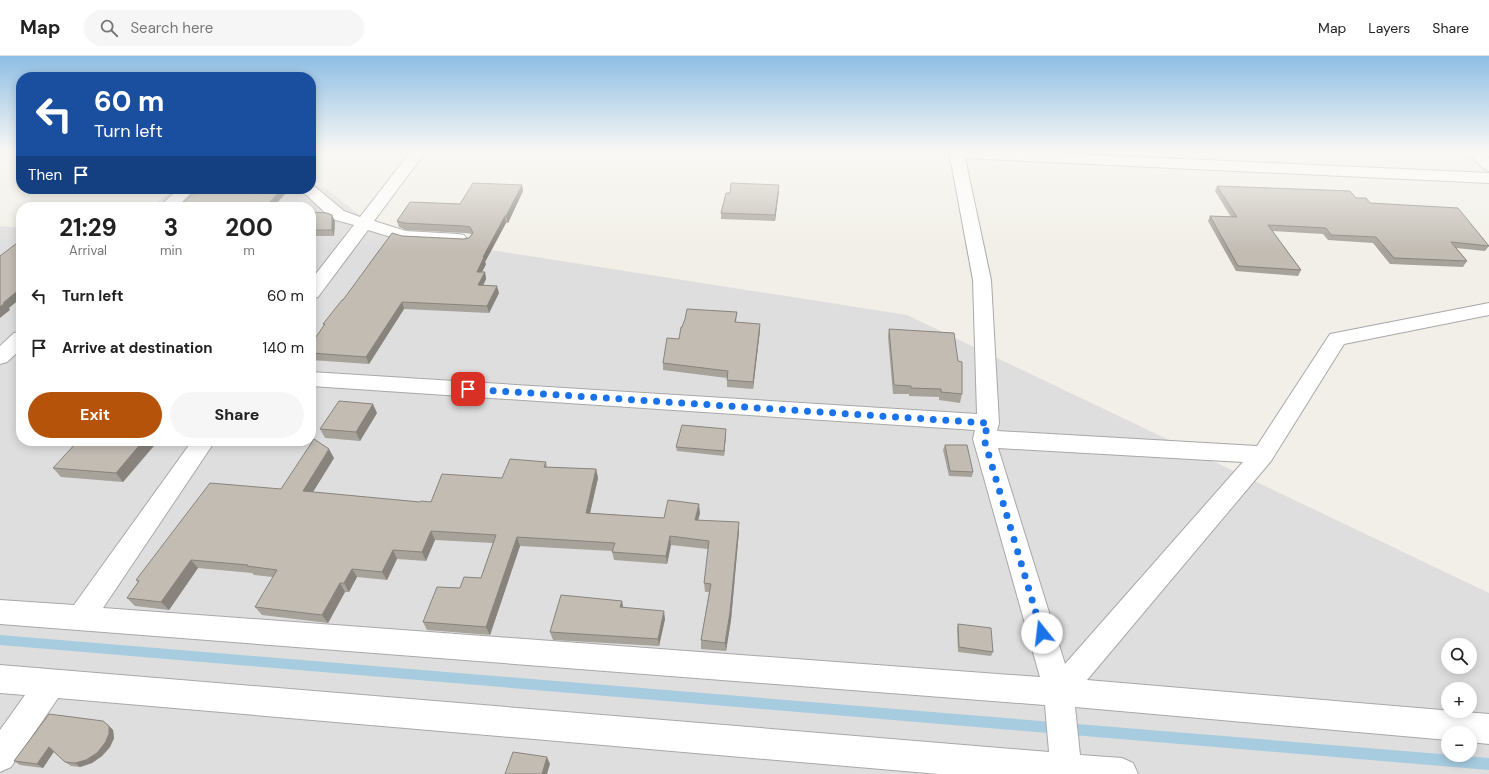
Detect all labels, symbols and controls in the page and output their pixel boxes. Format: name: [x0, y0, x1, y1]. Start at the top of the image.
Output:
search box: [84, 10, 364, 46]
text: Map: [20, 15, 60, 40]
icon: search: [98, 17, 120, 39]
text: Search here: [130, 18, 213, 38]
text: Map: [1318, 19, 1346, 37]
text: Layers: [1368, 19, 1410, 37]
text: Share: [1432, 19, 1469, 37]
text: 60 m: [94, 83, 164, 120]
icon: left: [28, 88, 80, 140]
text: Turn left: [94, 119, 163, 143]
icon: arrive: [70, 164, 92, 186]
text: Then: [28, 165, 62, 185]
text: 21:29: [59, 212, 117, 243]
text: 3: [164, 212, 178, 243]
text: 200: [225, 212, 273, 243]
text: Arrival: [69, 242, 107, 259]
text: min: [160, 242, 182, 259]
text: m: [243, 242, 255, 259]
icon: left: [28, 285, 50, 307]
text: Turn left: [62, 286, 123, 306]
text: 60 m: [267, 286, 304, 306]
icon: arrive: [28, 337, 50, 359]
text: Arrive at destination: [62, 338, 213, 358]
text: 140 m: [263, 338, 304, 358]
pin: [451, 372, 485, 406]
icon: arrive: [457, 378, 479, 400]
button: Exit: [28, 392, 162, 438]
button: Share: [170, 392, 304, 438]
position arrow: [1021, 612, 1063, 654]
map controls: [1441, 638, 1477, 762]
button: search: [1441, 638, 1477, 674]
button: +: [1441, 682, 1477, 718]
button: −: [1441, 726, 1477, 762]

